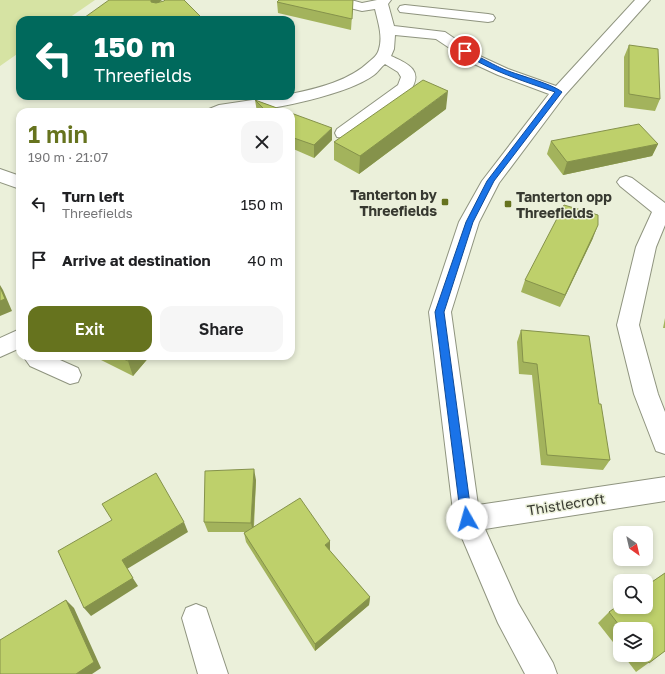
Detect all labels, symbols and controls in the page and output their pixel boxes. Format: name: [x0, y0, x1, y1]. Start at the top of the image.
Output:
text: 150 m: [94, 30, 175, 63]
icon: left: [28, 32, 80, 84]
pin: [448, 34, 482, 68]
icon: arrive: [454, 40, 476, 62]
text: Threefields: [94, 64, 192, 86]
text: 1 min: [28, 119, 88, 148]
button: close: [241, 121, 283, 163]
text: 190 m · 21:07: [28, 149, 108, 165]
place label: Tanterton by Threefields: [350, 186, 438, 219]
text: Turn left: [62, 187, 124, 205]
place label: Tanterton opp Threefields: [516, 188, 612, 221]
icon: left: [28, 193, 50, 215]
text: 150 m: [241, 195, 283, 213]
marker: Tanterton by Threefields: [440, 197, 450, 207]
marker: Tanterton opp Threefields: [503, 199, 513, 209]
text: Threefields: [62, 205, 133, 221]
icon: arrive: [28, 249, 50, 271]
text: Arrive at destination: [62, 251, 211, 269]
text: 40 m: [248, 251, 283, 269]
button: Exit: [28, 306, 152, 352]
button: Share: [160, 306, 283, 352]
street label: Thistlecroft: [526, 489, 606, 519]
position arrow: [446, 498, 488, 540]
north arrow: [613, 526, 653, 566]
map controls: [613, 526, 653, 662]
button: search: [613, 574, 653, 614]
button: layers: [613, 622, 653, 662]

